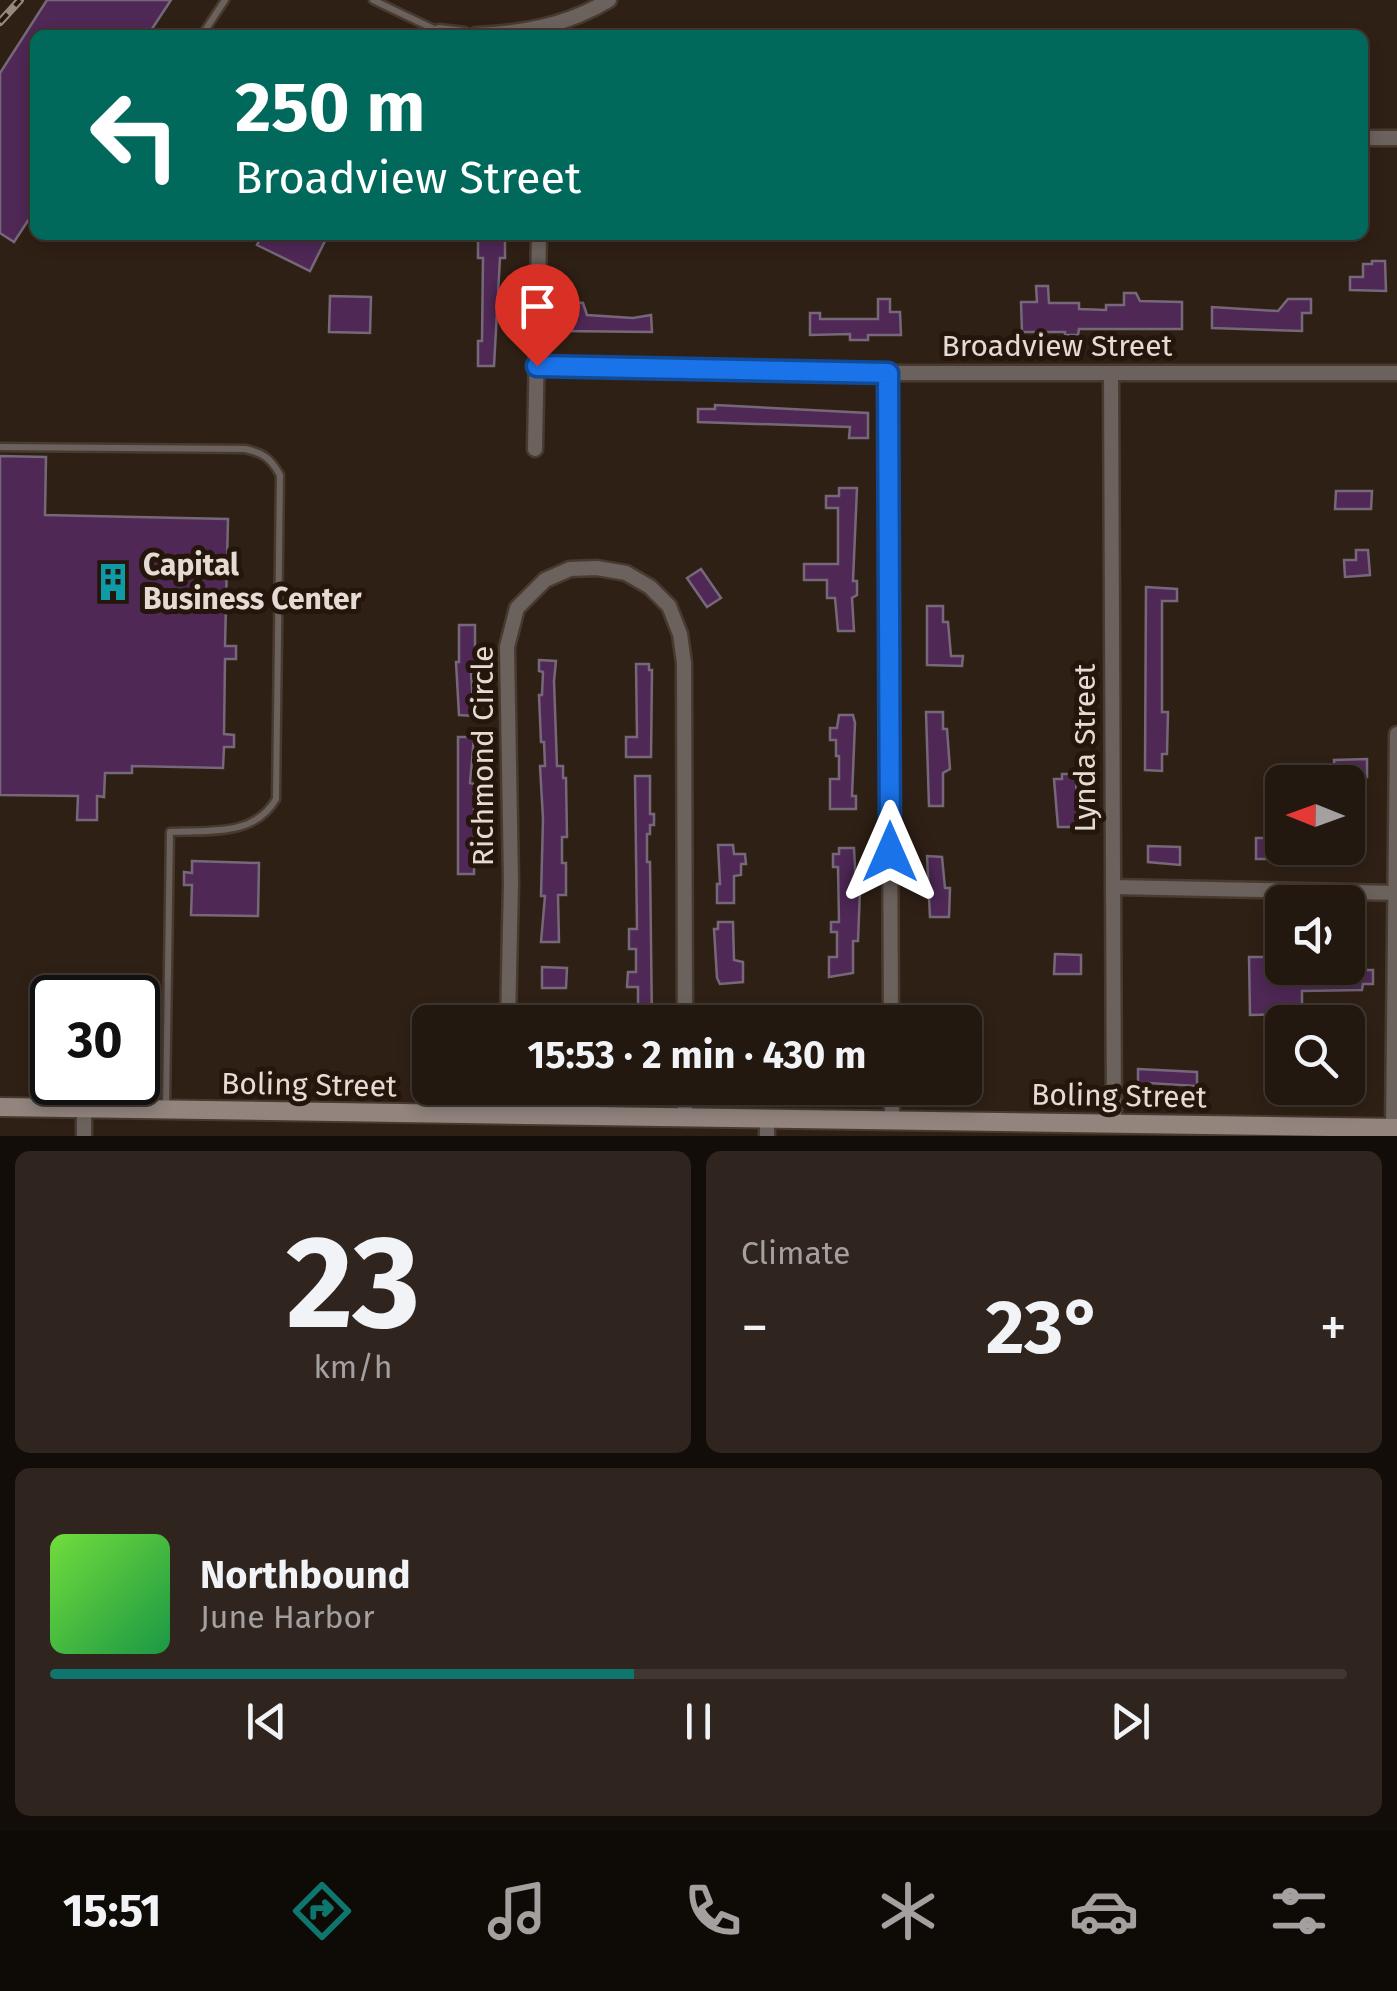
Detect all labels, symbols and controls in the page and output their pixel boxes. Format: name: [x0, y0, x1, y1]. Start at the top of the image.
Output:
text: 250 m: [235, 66, 425, 150]
icon: left: [70, 70, 200, 200]
text: Broadview Street: [235, 151, 581, 205]
pin: [495, 264, 580, 367]
icon: arrive: [510, 279, 565, 334]
street label: Broadview Street: [942, 328, 1173, 364]
place label: Capital Business Center: [143, 547, 362, 617]
building icon: Capital Business Center: [92, 561, 134, 603]
street label: Richmond Circle: [465, 646, 501, 866]
street label: Lynda Street: [1067, 663, 1103, 832]
north arrow: [1265, 765, 1365, 865]
map controls: [1265, 765, 1365, 1105]
position arrow: [838, 800, 942, 904]
button: sound: [1265, 885, 1365, 985]
speed limit sign: 30: [30, 975, 160, 1105]
button: search: [1265, 1005, 1365, 1105]
text: 15:53 · 2 min · 430 m: [528, 1032, 866, 1078]
street label: Boling Street: [221, 1065, 397, 1105]
street label: Boling Street: [1031, 1076, 1207, 1116]
text: 23: [286, 1205, 420, 1361]
text: Climate: [741, 1234, 850, 1272]
text: 23°: [986, 1283, 1102, 1373]
text: −: [741, 1295, 769, 1361]
text: +: [1320, 1295, 1347, 1361]
text: km/h: [313, 1348, 393, 1386]
text: Northbound: [200, 1552, 411, 1598]
text: June Harbor: [200, 1598, 375, 1636]
icon: previous: [239, 1694, 294, 1749]
icon: pause: [671, 1694, 726, 1749]
icon: next: [1103, 1694, 1158, 1749]
icon: directions: [287, 1876, 357, 1946]
icon: music: [482, 1876, 552, 1946]
icon: phone: [678, 1876, 748, 1946]
icon: climate: [873, 1876, 943, 1946]
icon: car: [1069, 1876, 1139, 1946]
icon: filters: [1264, 1876, 1334, 1946]
text: 15:51: [63, 1884, 161, 1938]

